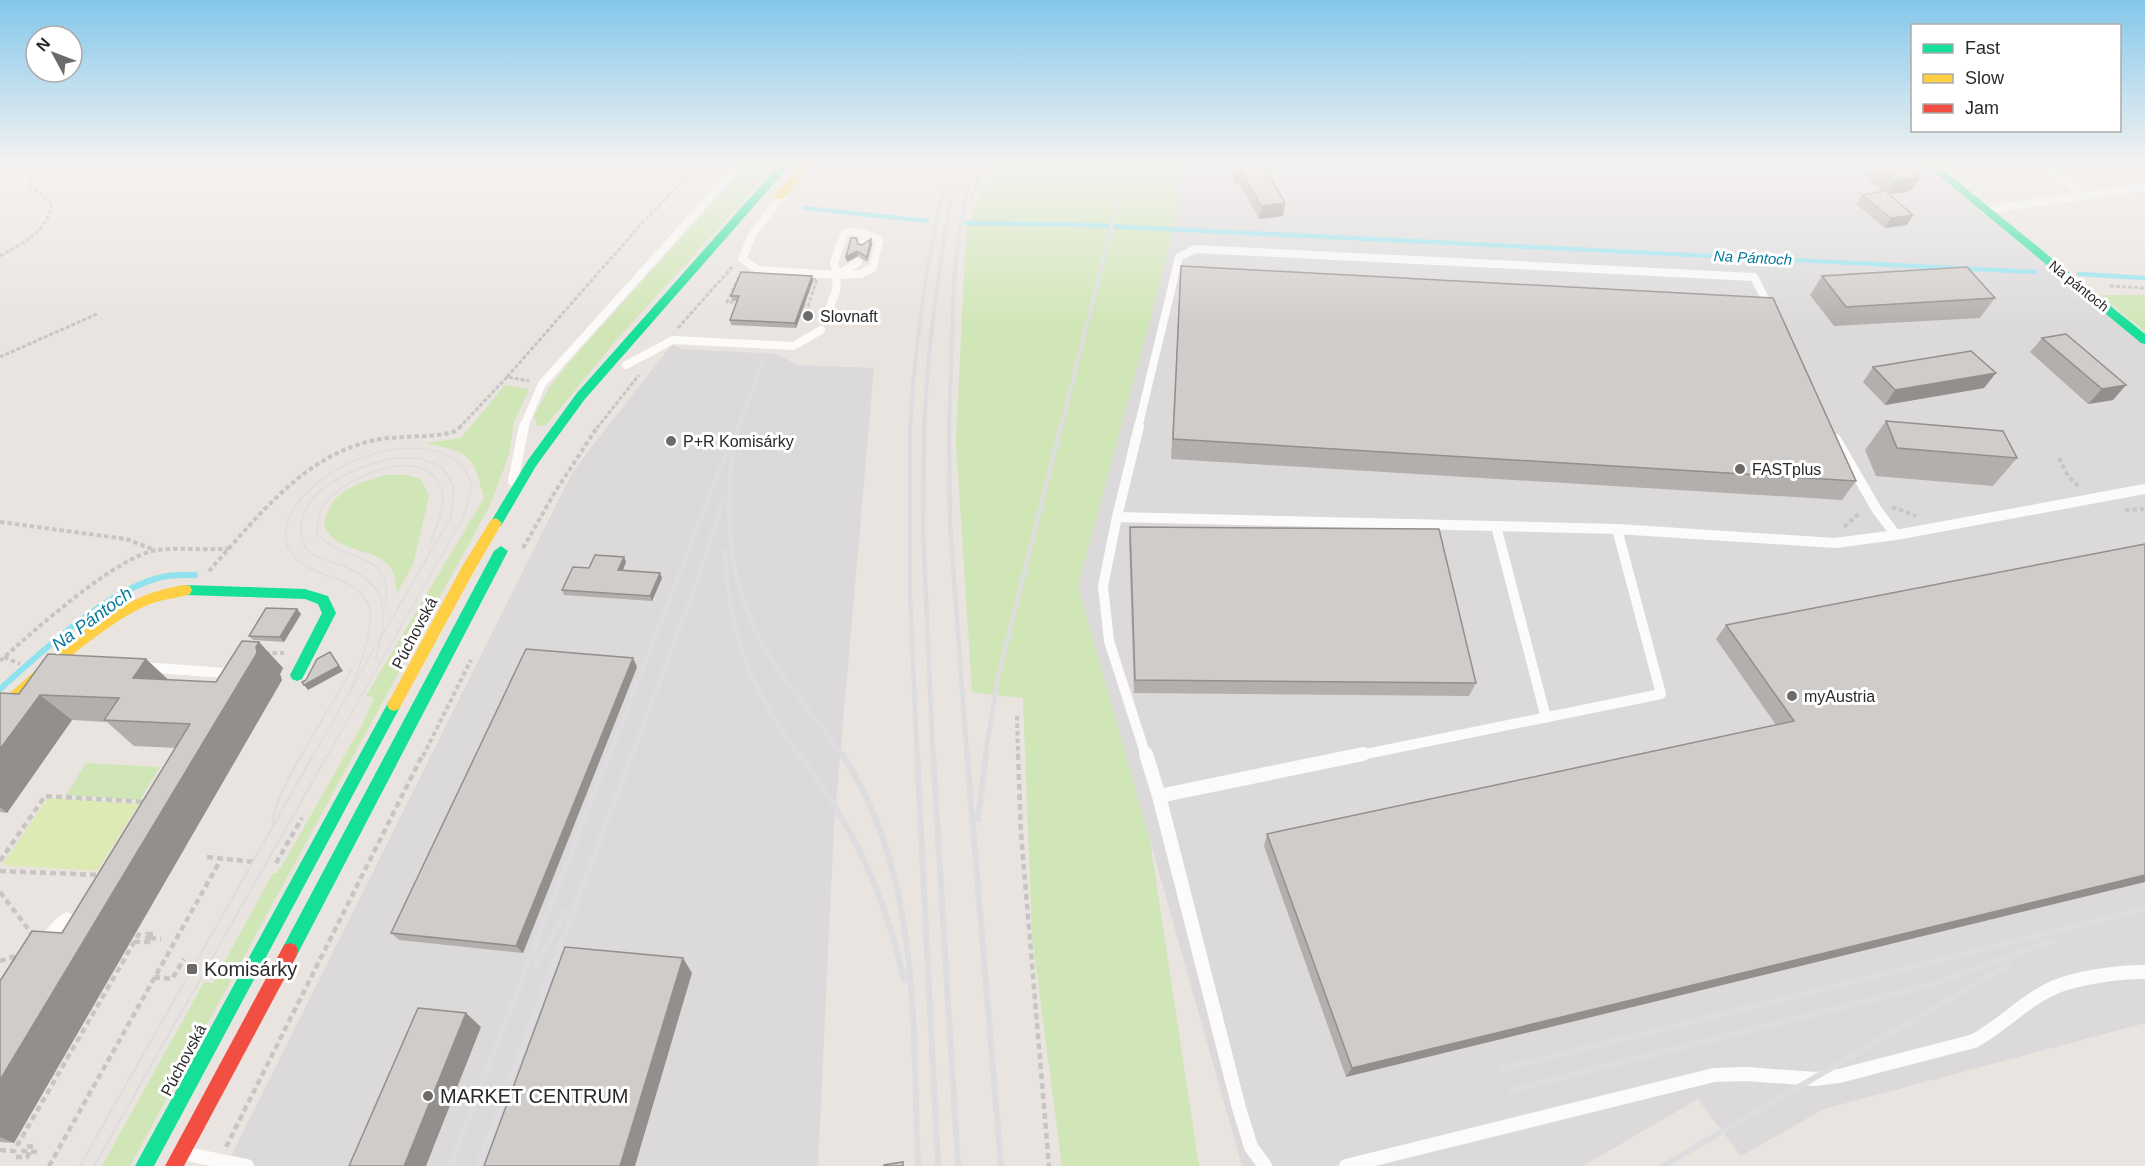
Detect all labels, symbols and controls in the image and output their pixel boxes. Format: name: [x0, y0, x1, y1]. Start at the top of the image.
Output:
north arrow: [24, 24, 84, 84]
legend: [1911, 24, 2121, 132]
text: N: [33, 35, 53, 54]
text: Fast: [1965, 38, 2000, 58]
text: Slow: [1965, 68, 2005, 88]
text: Jam: [1965, 98, 1999, 118]
water label: Na Pántoch: [1713, 247, 1793, 268]
street label: Na pántoch: [2046, 257, 2112, 315]
place label: Slovnaft: [820, 308, 878, 325]
marker: Slovnaft: [801, 309, 815, 323]
place label: P+R Komisárky: [683, 433, 794, 450]
marker: P+R Komisárky: [664, 434, 678, 448]
place label: FASTplus: [1752, 461, 1821, 478]
marker: FASTplus: [1733, 462, 1747, 476]
water label: Na Pántoch: [48, 583, 136, 655]
street label: Púchovská: [389, 595, 440, 672]
place label: myAustria: [1804, 688, 1875, 705]
marker: myAustria: [1785, 689, 1799, 703]
place label: Komisárky: [204, 958, 297, 980]
marker: Komisárky: [185, 962, 199, 976]
street label: Púchovská: [158, 1022, 209, 1099]
place label: MARKET CENTRUM: [440, 1085, 629, 1107]
marker: MARKET CENTRUM: [421, 1089, 435, 1103]

